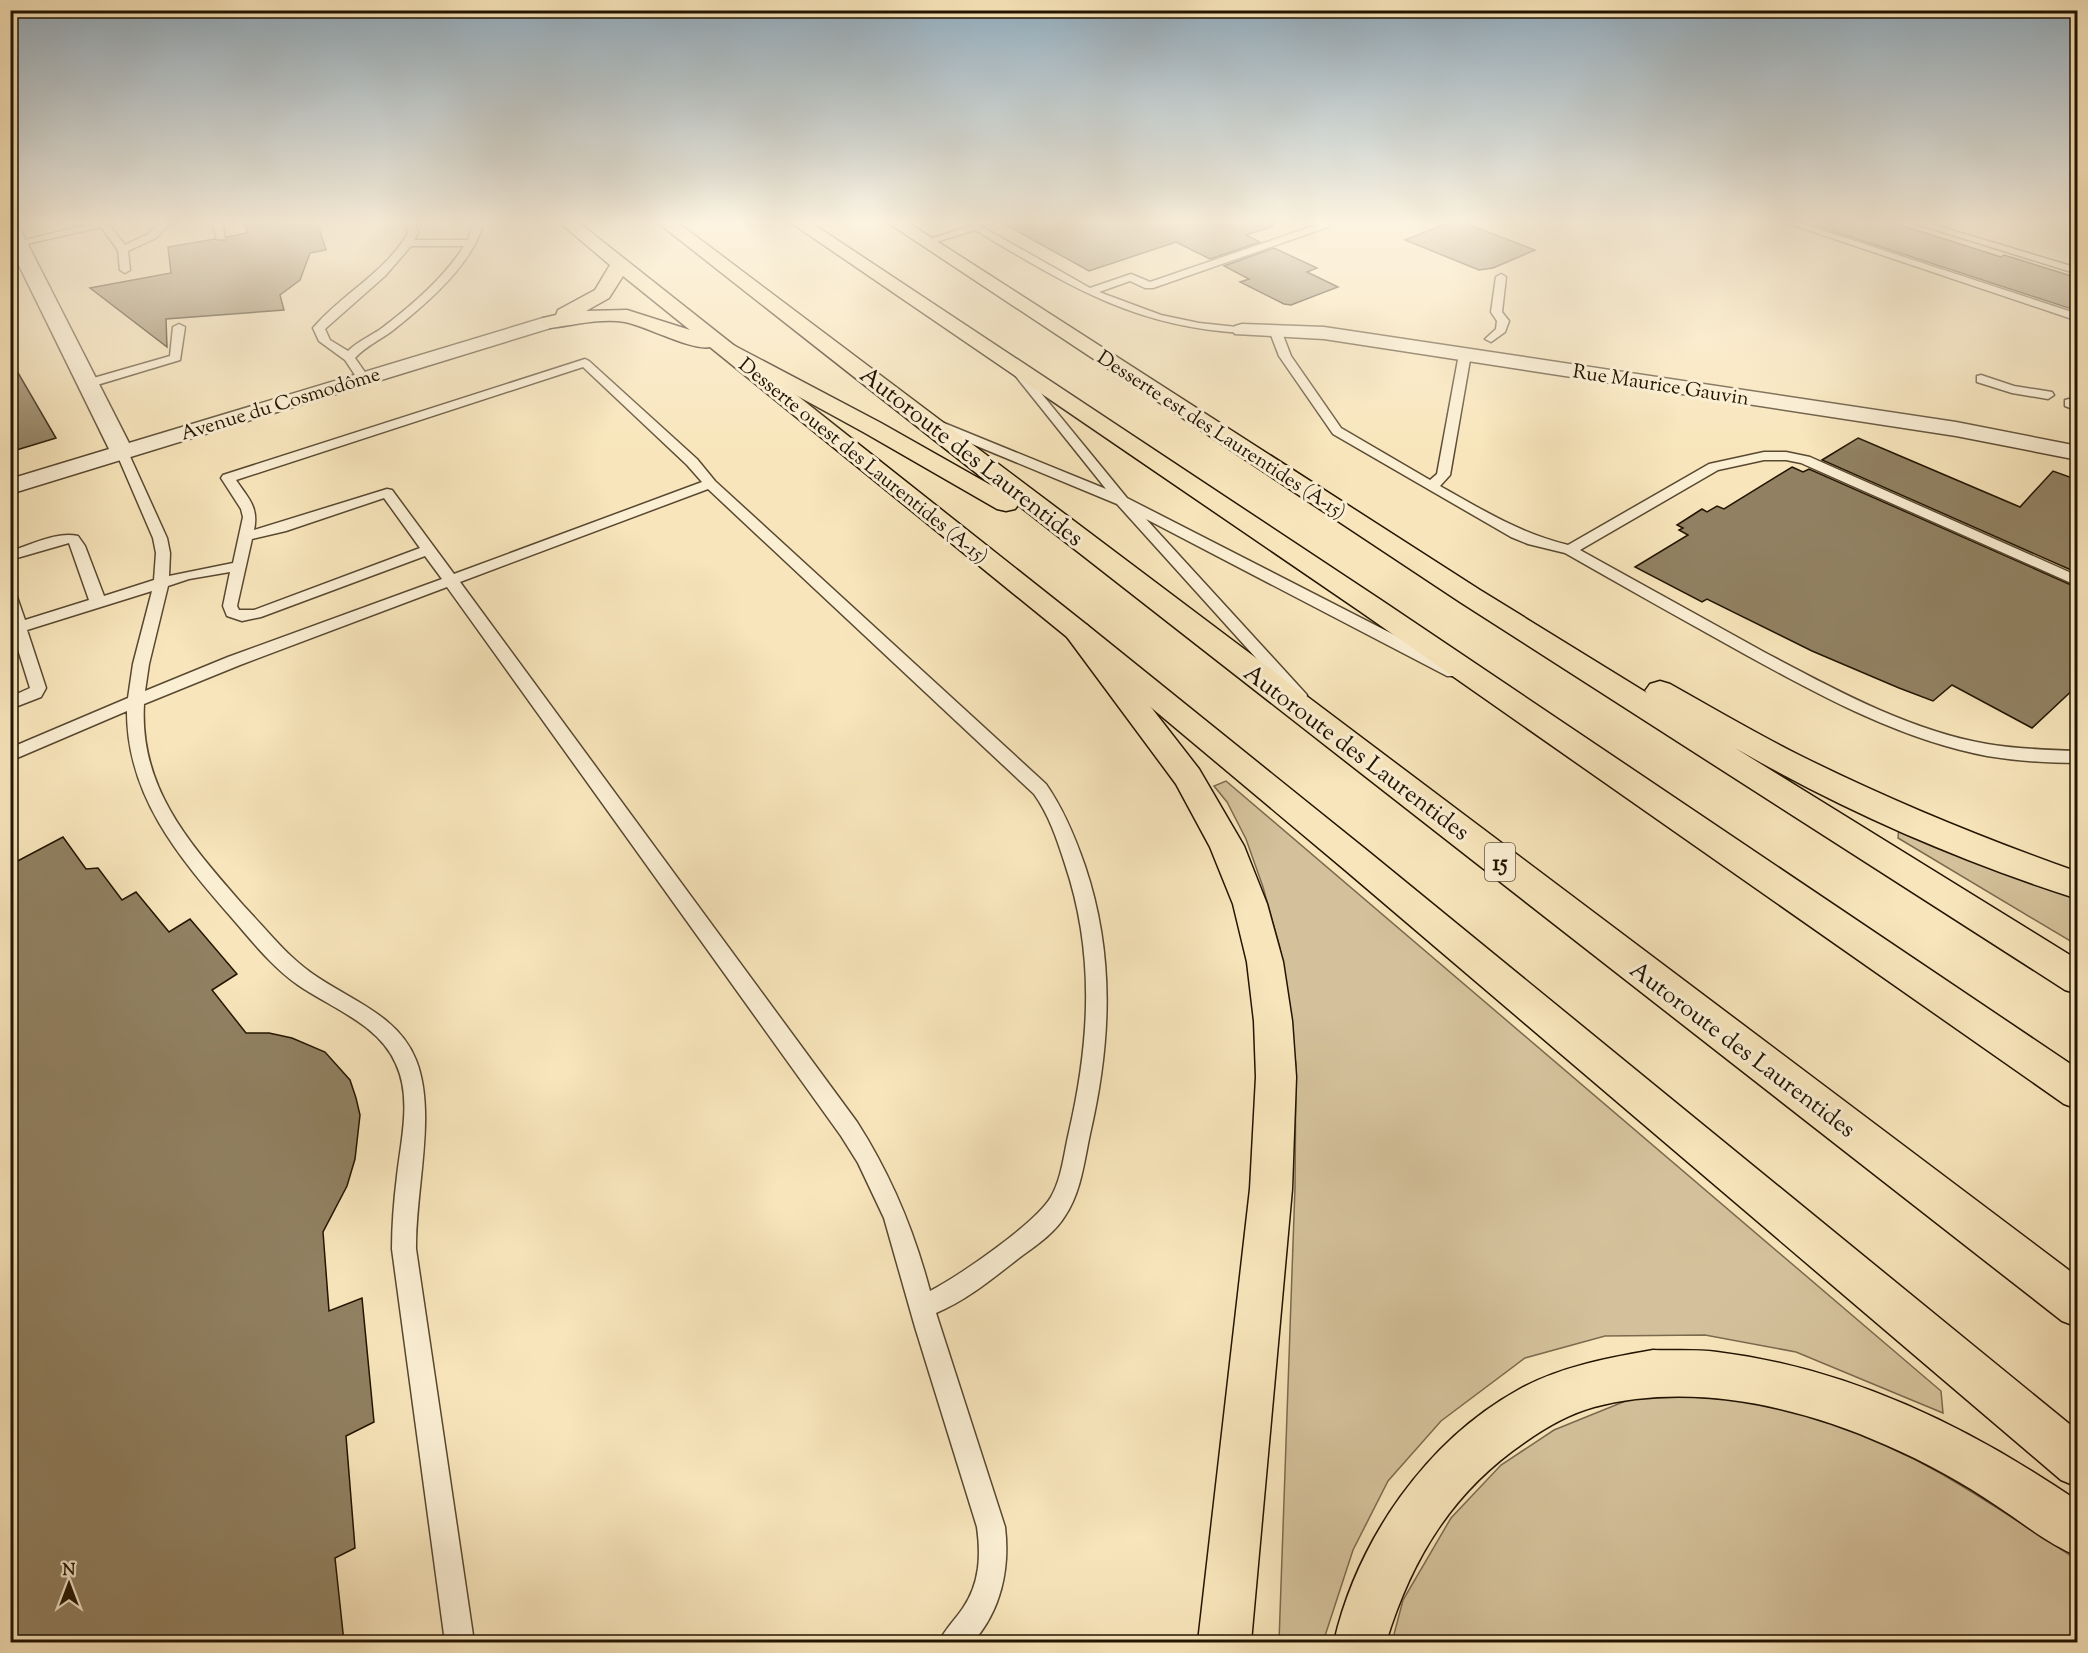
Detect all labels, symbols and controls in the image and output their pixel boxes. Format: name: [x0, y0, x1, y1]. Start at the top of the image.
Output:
street label: Desserte est des Laurentides (A-15): [1091, 345, 1351, 528]
street label: Desserte ouest des Laurentides (A-15): [731, 352, 994, 572]
street label: Rue Maurice Gauvin: [1570, 358, 1751, 415]
street label: Autoroute des Laurentides: [852, 359, 1090, 556]
street label: Avenue du Cosmodôme: [177, 361, 384, 450]
street label: Autoroute des Laurentides: [1236, 657, 1476, 850]
road number: 15: [1485, 843, 1515, 881]
street label: Autoroute des Laurentides: [1622, 954, 1862, 1147]
north arrow: [39, 1554, 99, 1614]
text: N: [63, 1560, 76, 1583]

